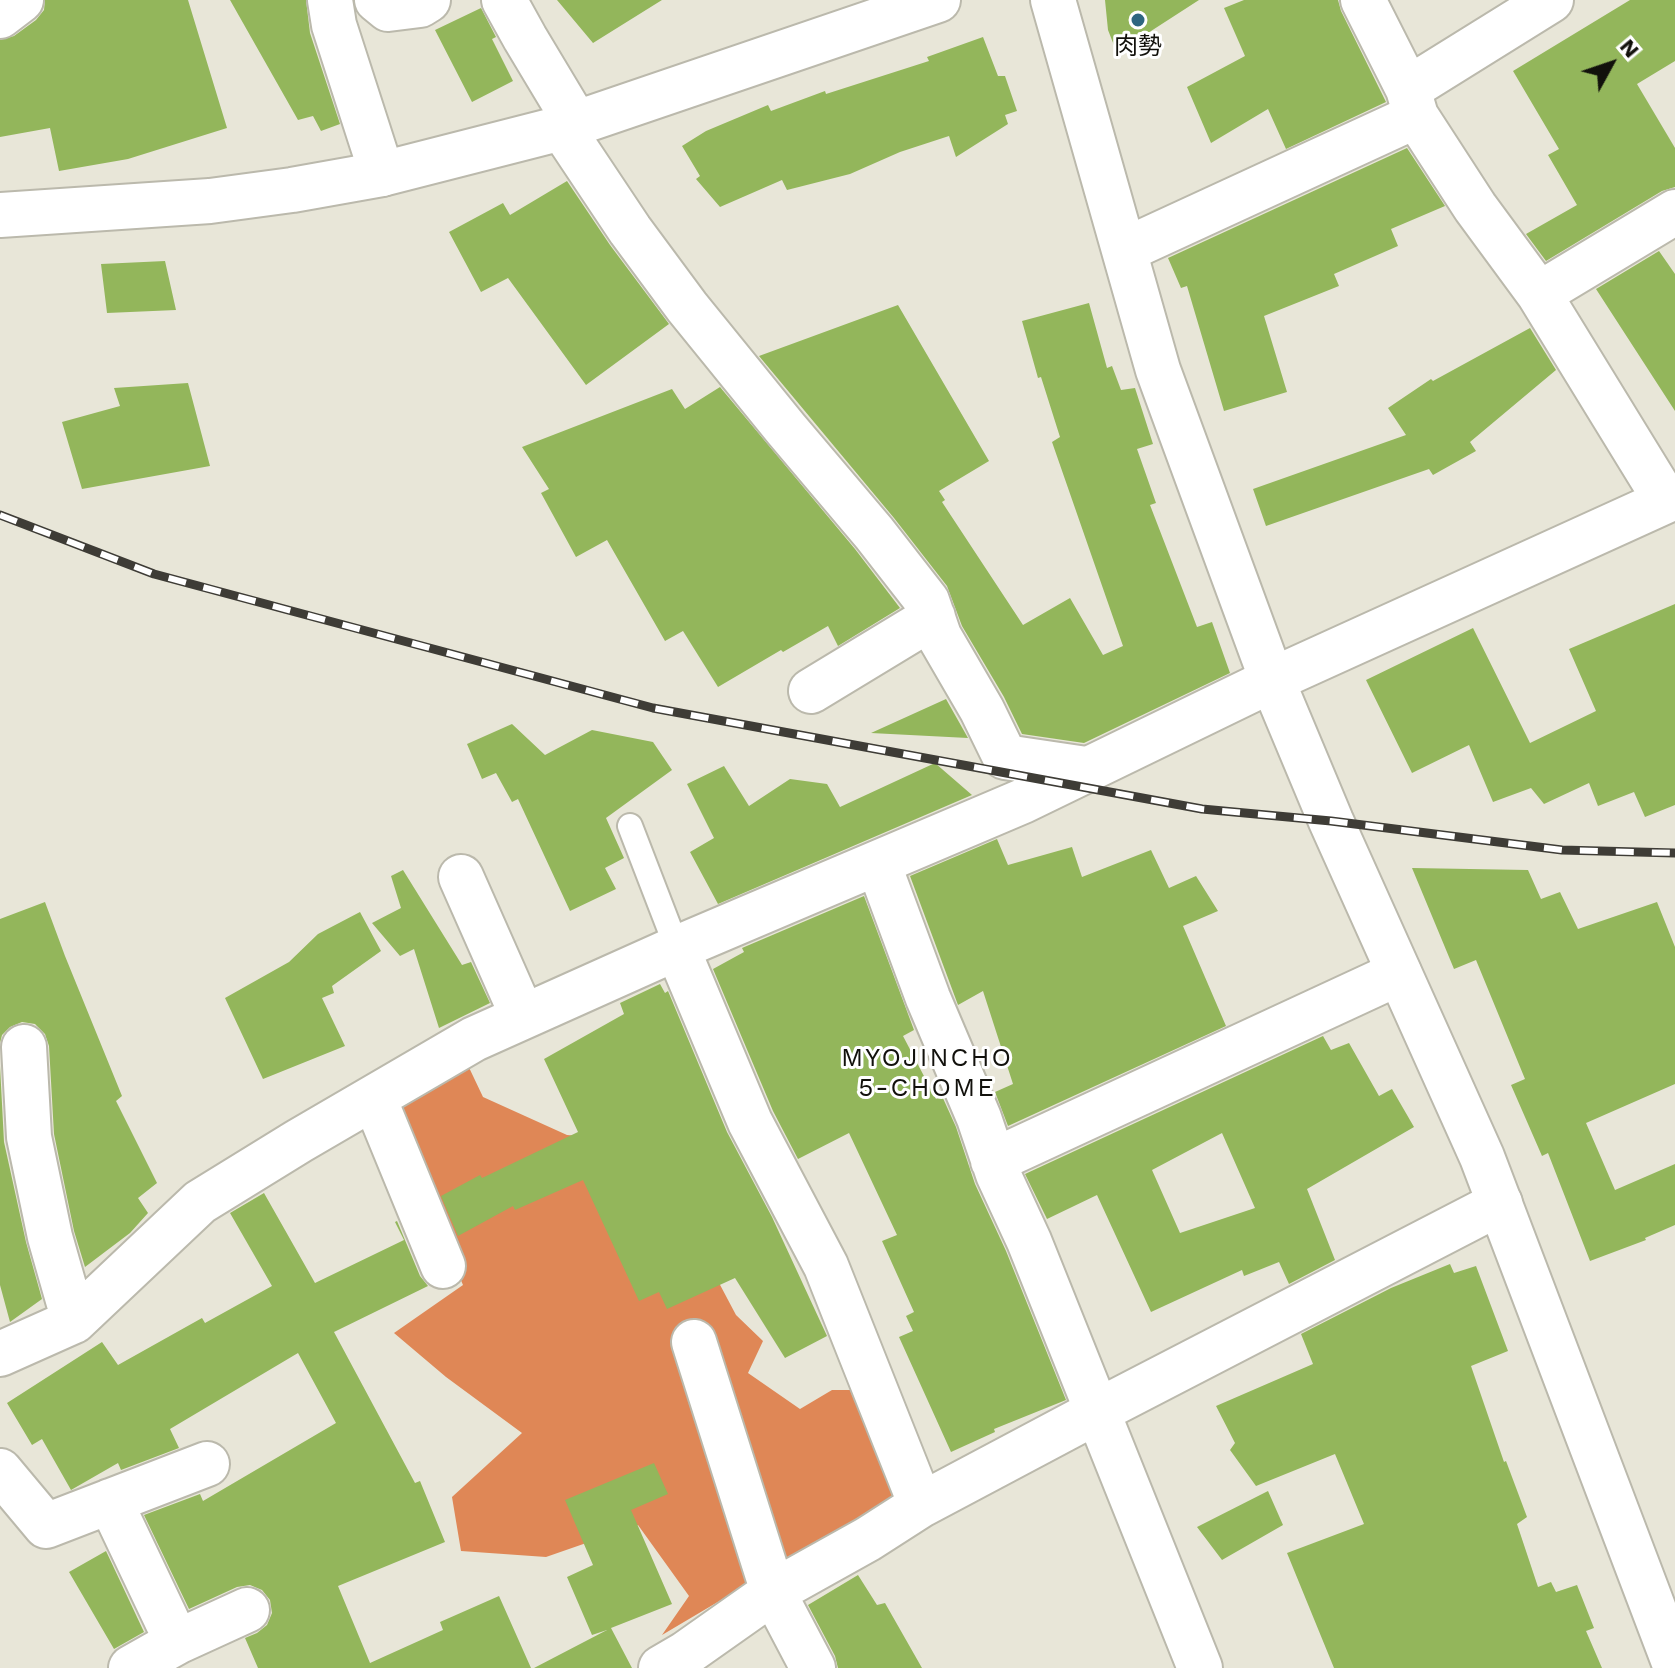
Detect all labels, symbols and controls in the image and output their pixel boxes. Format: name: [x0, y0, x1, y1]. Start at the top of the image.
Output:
marker: 肉勢: [1129, 11, 1147, 29]
north arrow: [1571, 24, 1651, 104]
place label: 肉勢: [1114, 33, 1162, 61]
text: N: [1615, 34, 1645, 63]
district label: MYOJINCHO 5-CHOME: [841, 1042, 1013, 1104]

